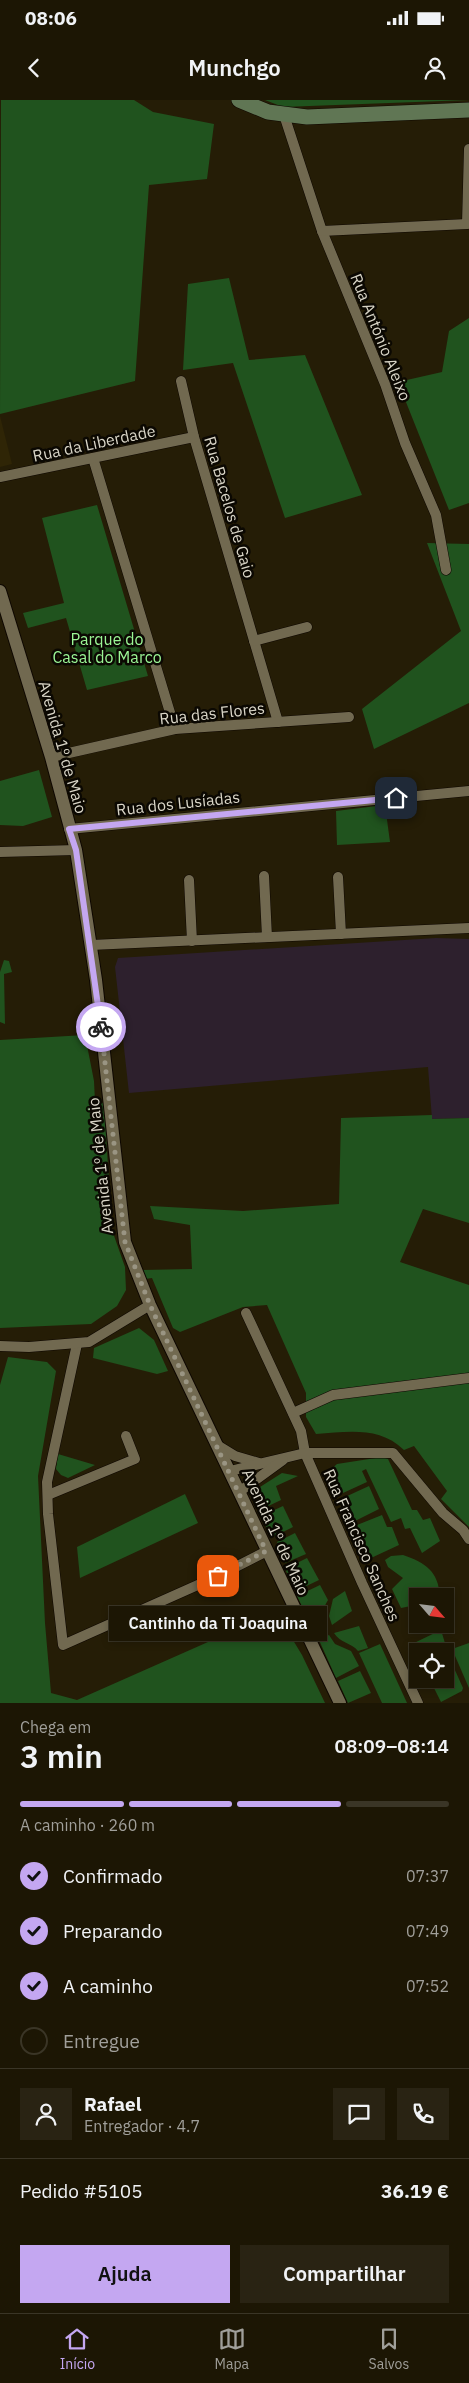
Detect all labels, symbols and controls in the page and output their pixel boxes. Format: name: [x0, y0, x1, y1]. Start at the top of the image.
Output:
text: 08:06: [25, 6, 77, 30]
text: Munchgo: [188, 53, 281, 82]
icon: back: [20, 54, 48, 82]
icon: person: [421, 54, 449, 82]
street label: Rua António Aleixo: [346, 270, 416, 404]
street label: Rua da Liberdade: [31, 420, 157, 466]
street label: Rua Bacelos de Gaio: [200, 434, 260, 580]
park label: Parque do Casal do Marco: [52, 629, 162, 667]
street label: Avenida 1º de Maio: [34, 678, 92, 816]
street label: Rua das Flores: [158, 698, 266, 728]
pin: [375, 777, 417, 819]
icon: home: [382, 784, 410, 812]
street label: Rua dos Lusíadas: [115, 787, 241, 819]
courier: [76, 1002, 126, 1052]
icon: bike: [87, 1013, 115, 1041]
street label: Avenida 1º de Maio: [83, 1097, 117, 1235]
street label: Avenida 1º de Maio: [238, 1466, 314, 1598]
street label: Rua Francisco Sanches: [319, 1466, 405, 1624]
pin: [197, 1555, 239, 1597]
icon: bag: [204, 1562, 232, 1590]
north arrow: [409, 1588, 454, 1632]
map controls: [409, 1588, 454, 1688]
callout: Cantinho da Ti Joaquina: [109, 1606, 327, 1641]
text: Cantinho da Ti Joaquina: [129, 1613, 307, 1633]
button: locate: [409, 1643, 454, 1688]
text: Chega em: [20, 1717, 91, 1737]
text: 08:09–08:14: [335, 1734, 449, 1758]
text: 3 min: [20, 1735, 103, 1777]
text: A caminho · 260 m: [20, 1815, 155, 1835]
icon: check: [20, 1862, 48, 1890]
text: Confirmado: [63, 1864, 162, 1888]
text: 07:37: [406, 1866, 449, 1886]
icon: check: [20, 1917, 48, 1945]
text: Preparando: [63, 1919, 162, 1943]
text: 07:49: [406, 1921, 449, 1941]
icon: check: [20, 1972, 48, 2000]
text: A caminho: [63, 1974, 153, 1998]
text: 07:52: [406, 1976, 449, 1996]
text: Entregue: [63, 2029, 140, 2053]
button: person: [20, 2088, 72, 2140]
button: chat: [333, 2088, 385, 2140]
button: phone: [397, 2088, 449, 2140]
text: Rafael: [84, 2092, 142, 2116]
text: Entregador · 4.7: [84, 2116, 200, 2136]
text: Pedido #5105: [20, 2179, 143, 2203]
text: 36.19 €: [381, 2179, 449, 2203]
button: Ajuda: [20, 2245, 230, 2303]
button: Compartilhar: [240, 2245, 449, 2303]
tab: Início: [60, 2325, 95, 2373]
tab: Mapa: [215, 2325, 249, 2373]
tab: Salvos: [369, 2325, 409, 2373]

